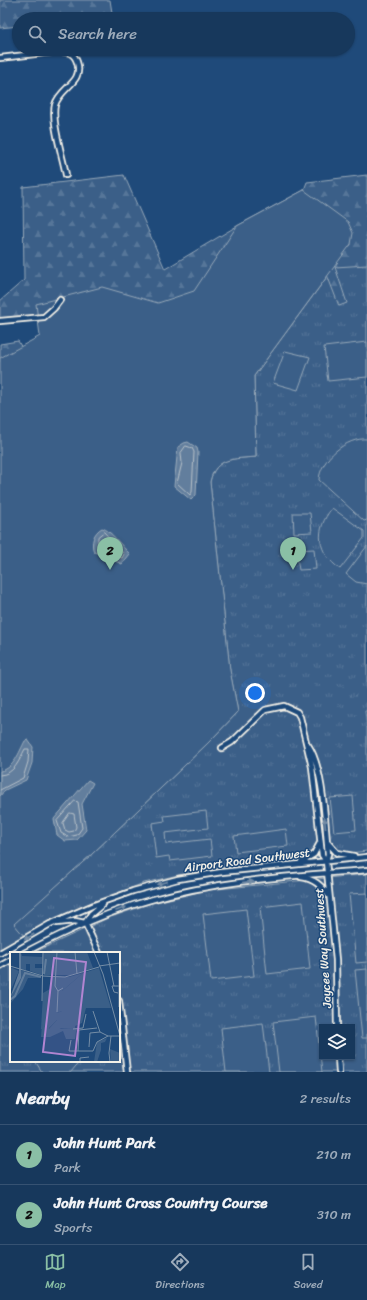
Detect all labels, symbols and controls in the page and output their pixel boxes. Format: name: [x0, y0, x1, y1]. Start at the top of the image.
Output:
search box: [12, 12, 355, 56]
text: Search here: [58, 21, 137, 47]
icon: search: [26, 23, 48, 45]
pin: 2: [97, 537, 123, 570]
pin: 1: [280, 537, 306, 570]
your location: [245, 683, 265, 703]
one-way arrow: [322, 817, 328, 829]
street label: Airport Road Southwest: [182, 841, 311, 879]
one-way arrow: [242, 878, 254, 885]
one-way arrow: [156, 880, 168, 886]
street label: Jaycee Way Southwest: [308, 887, 338, 1010]
one-way arrow: [116, 905, 128, 911]
one-way arrow: [23, 933, 35, 940]
inset map: [10, 952, 120, 1062]
map controls: [319, 1024, 355, 1060]
button: layers: [319, 1024, 355, 1060]
text: Nearby: [16, 1083, 70, 1113]
text: 2 results: [300, 1087, 351, 1110]
text: John Hunt Park: [54, 1130, 156, 1156]
text: 1: [26, 1143, 32, 1166]
text: 210 m: [316, 1143, 351, 1166]
text: Park: [54, 1156, 81, 1179]
text: John Hunt Cross Country Course: [54, 1190, 268, 1216]
text: 2: [25, 1203, 33, 1226]
text: 310 m: [317, 1203, 351, 1226]
text: Sports: [54, 1216, 92, 1239]
tab: Map: [44, 1251, 66, 1294]
tab: Directions: [155, 1251, 205, 1294]
tab: Saved: [294, 1251, 323, 1294]

